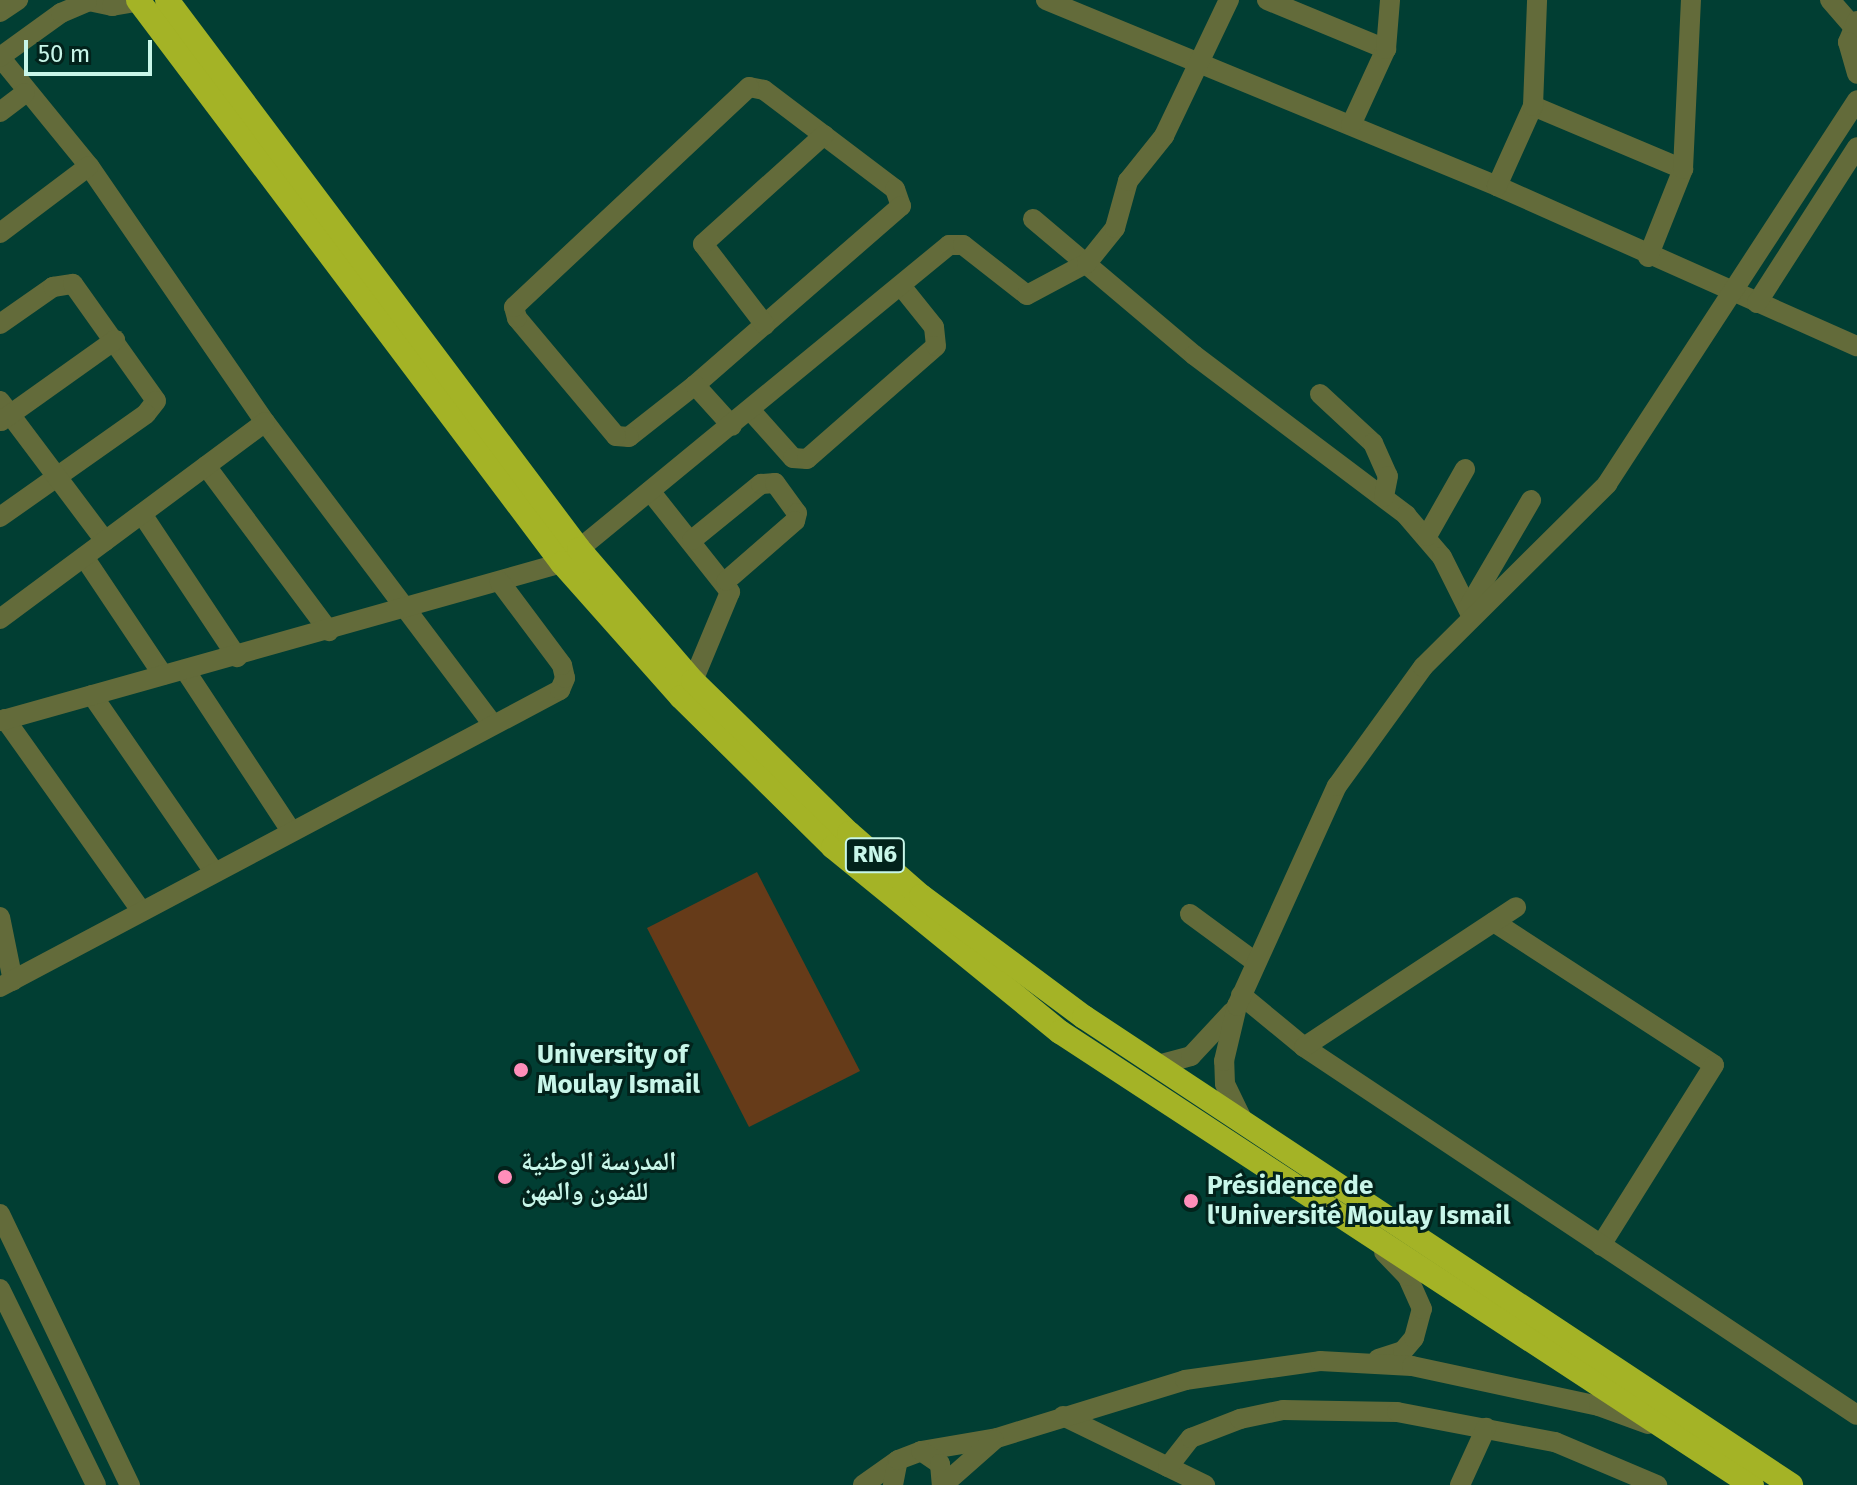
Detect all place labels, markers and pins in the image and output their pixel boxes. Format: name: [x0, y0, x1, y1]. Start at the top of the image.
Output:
place label: University of Moulay Ismail: [537, 1039, 700, 1100]
marker: University of Moulay Ismail: [512, 1061, 530, 1079]
place label: المدرسة الوطنية للفنون والمهن: [521, 1146, 676, 1208]
marker: المدرسة الوطنية للفنون والمهن: [496, 1168, 514, 1186]
place label: Présidence de l'Université Moulay Ismail: [1207, 1170, 1510, 1232]
marker: Présidence de l'Université Moulay Ismail: [1182, 1192, 1200, 1210]

